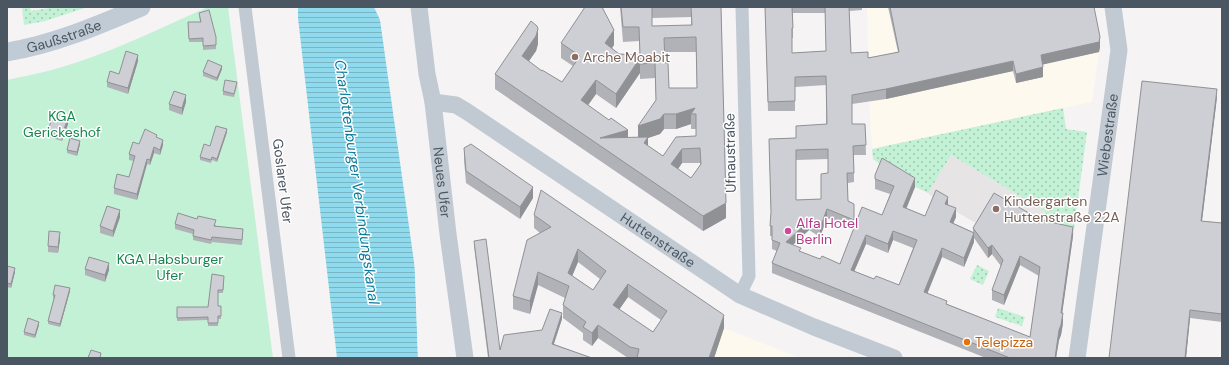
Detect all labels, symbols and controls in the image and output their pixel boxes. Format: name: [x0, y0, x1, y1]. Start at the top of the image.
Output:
street label: Gaußstraße: [25, 16, 104, 57]
place label: Arche Moabit: [583, 48, 670, 66]
marker: Arche Moabit: [570, 52, 580, 62]
water label: Charlottenburger Verbindungskanal: [330, 58, 384, 306]
street label: Wiebestraße: [1093, 92, 1122, 178]
park label: KGA Gerickeshof: [23, 107, 101, 141]
street label: Ufnaustraße: [720, 113, 740, 193]
street label: Goslarer Ufer: [269, 138, 297, 224]
street label: Neues Ufer: [429, 146, 455, 219]
place label: Kindergarten Huttenstraße 22A: [1004, 192, 1120, 226]
marker: Kindergarten Huttenstraße 22A: [991, 204, 1001, 214]
street label: Huttenstraße: [617, 208, 699, 271]
place label: Alfa Hotel Berlin: [796, 214, 858, 248]
marker: Alfa Hotel Berlin: [783, 226, 793, 236]
park label: KGA Habsburger Ufer: [117, 250, 223, 284]
place label: Telepizza: [975, 333, 1033, 351]
marker: Telepizza: [962, 337, 972, 347]

